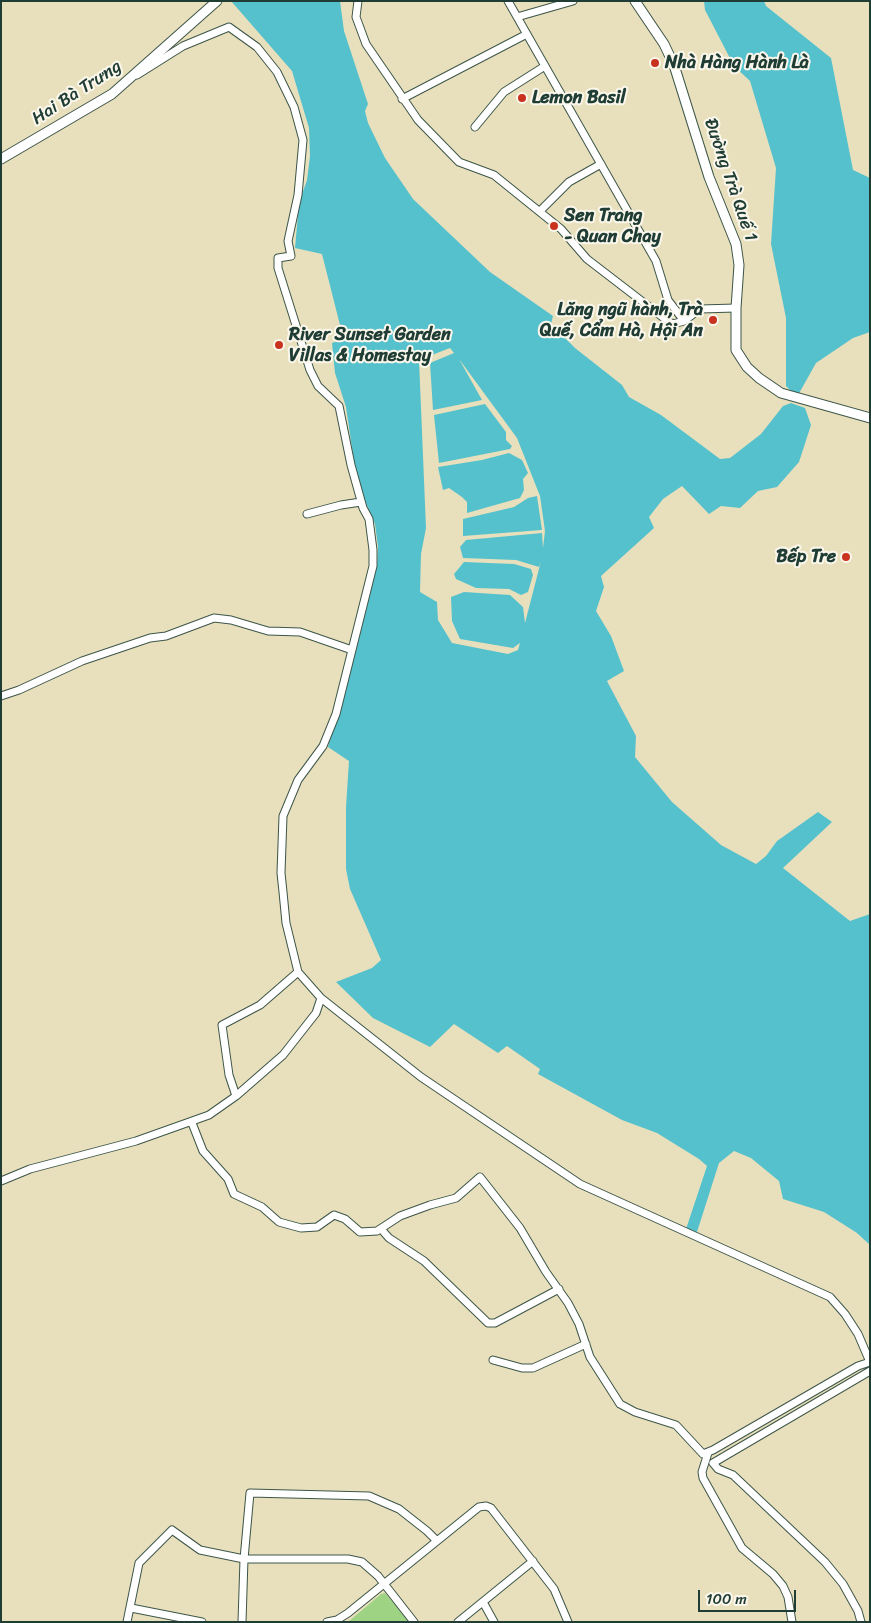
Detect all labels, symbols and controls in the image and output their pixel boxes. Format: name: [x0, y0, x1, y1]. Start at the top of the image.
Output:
place label: Nhà Hàng Hành Là: [665, 52, 809, 74]
street label: Hai Bà Trưng: [28, 56, 126, 130]
marker: Nhà Hàng Hành Là: [649, 57, 661, 69]
place label: Lemon Basil: [532, 87, 626, 109]
marker: Lemon Basil: [516, 92, 528, 104]
street label: Đường Trà Quế 1: [699, 116, 761, 244]
place label: Sen Trang - Quan Chay: [564, 205, 661, 248]
marker: Sen Trang - Quan Chay: [548, 220, 560, 232]
place label: Lăng ngũ hành, Trà Quế, Cẩm Hà, Hội An: [540, 299, 703, 342]
marker: Lăng ngũ hành, Trà Quế, Cẩm Hà, Hội An: [707, 314, 719, 326]
place label: River Sunset Garden Villas & Homestay: [289, 324, 451, 366]
marker: River Sunset Garden Villas & Homestay: [273, 339, 285, 351]
place label: Bếp Tre: [776, 546, 836, 568]
marker: Bếp Tre: [840, 551, 852, 563]
scale bar: [701, 1580, 798, 1612]
text: 100 m: [706, 1586, 747, 1612]

